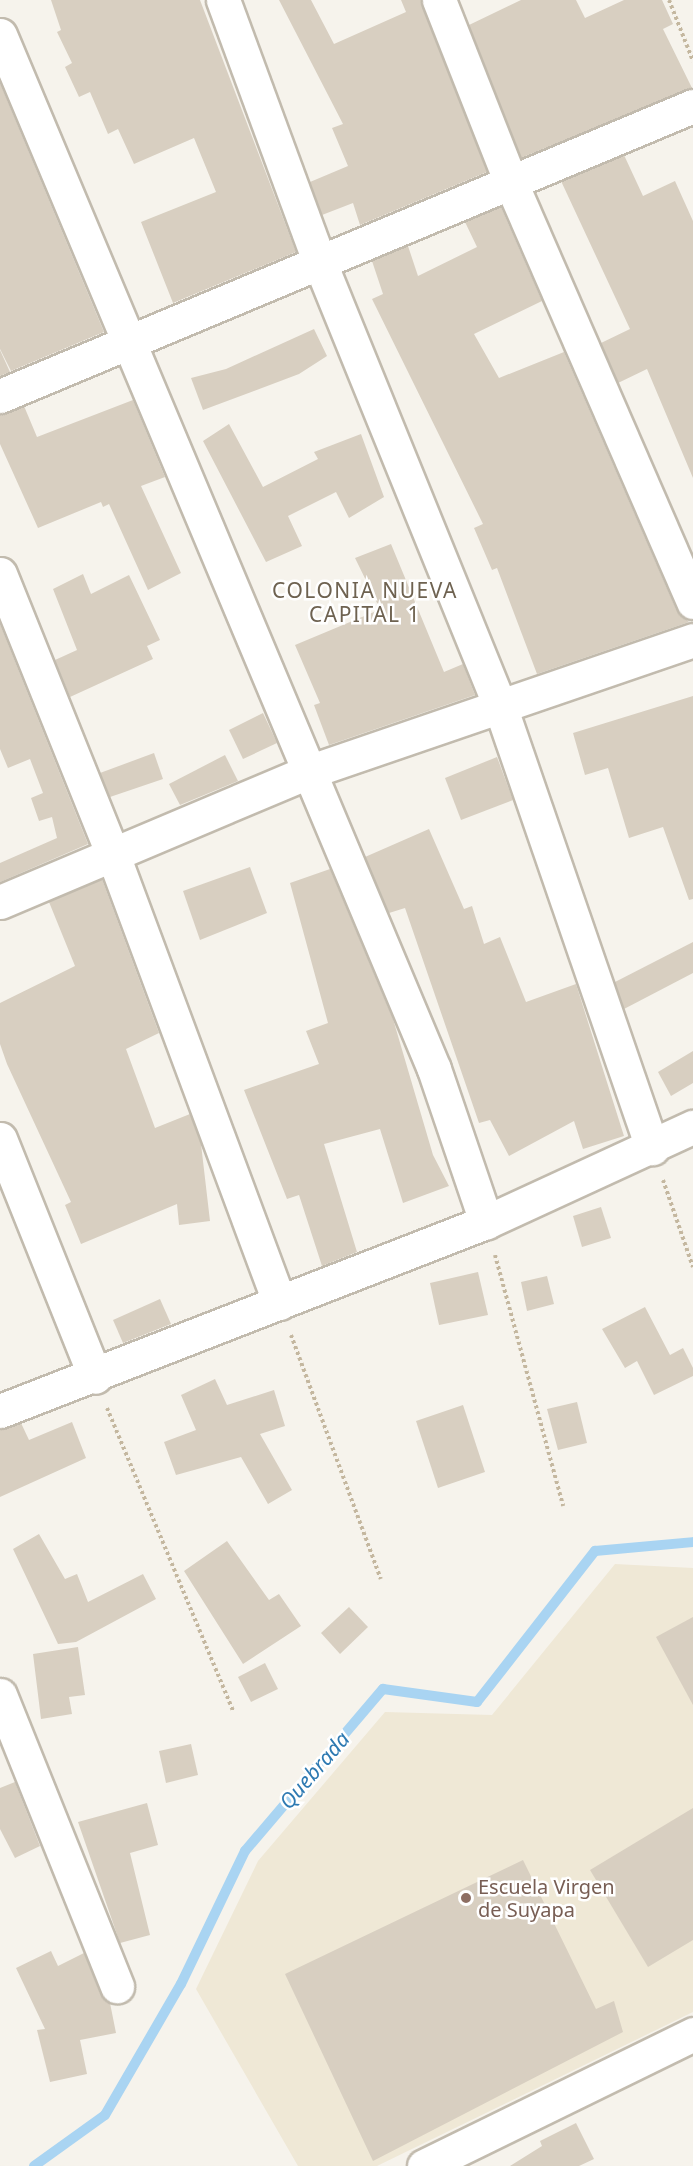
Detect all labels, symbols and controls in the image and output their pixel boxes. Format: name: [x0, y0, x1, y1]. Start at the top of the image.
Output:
district label: COLONIA NUEVA CAPITAL 1: [272, 577, 458, 627]
water label: Quebrada: [274, 1726, 354, 1814]
place label: Escuela Virgen de Suyapa: [478, 1874, 615, 1921]
marker: Escuela Virgen de Suyapa: [459, 1891, 473, 1905]

